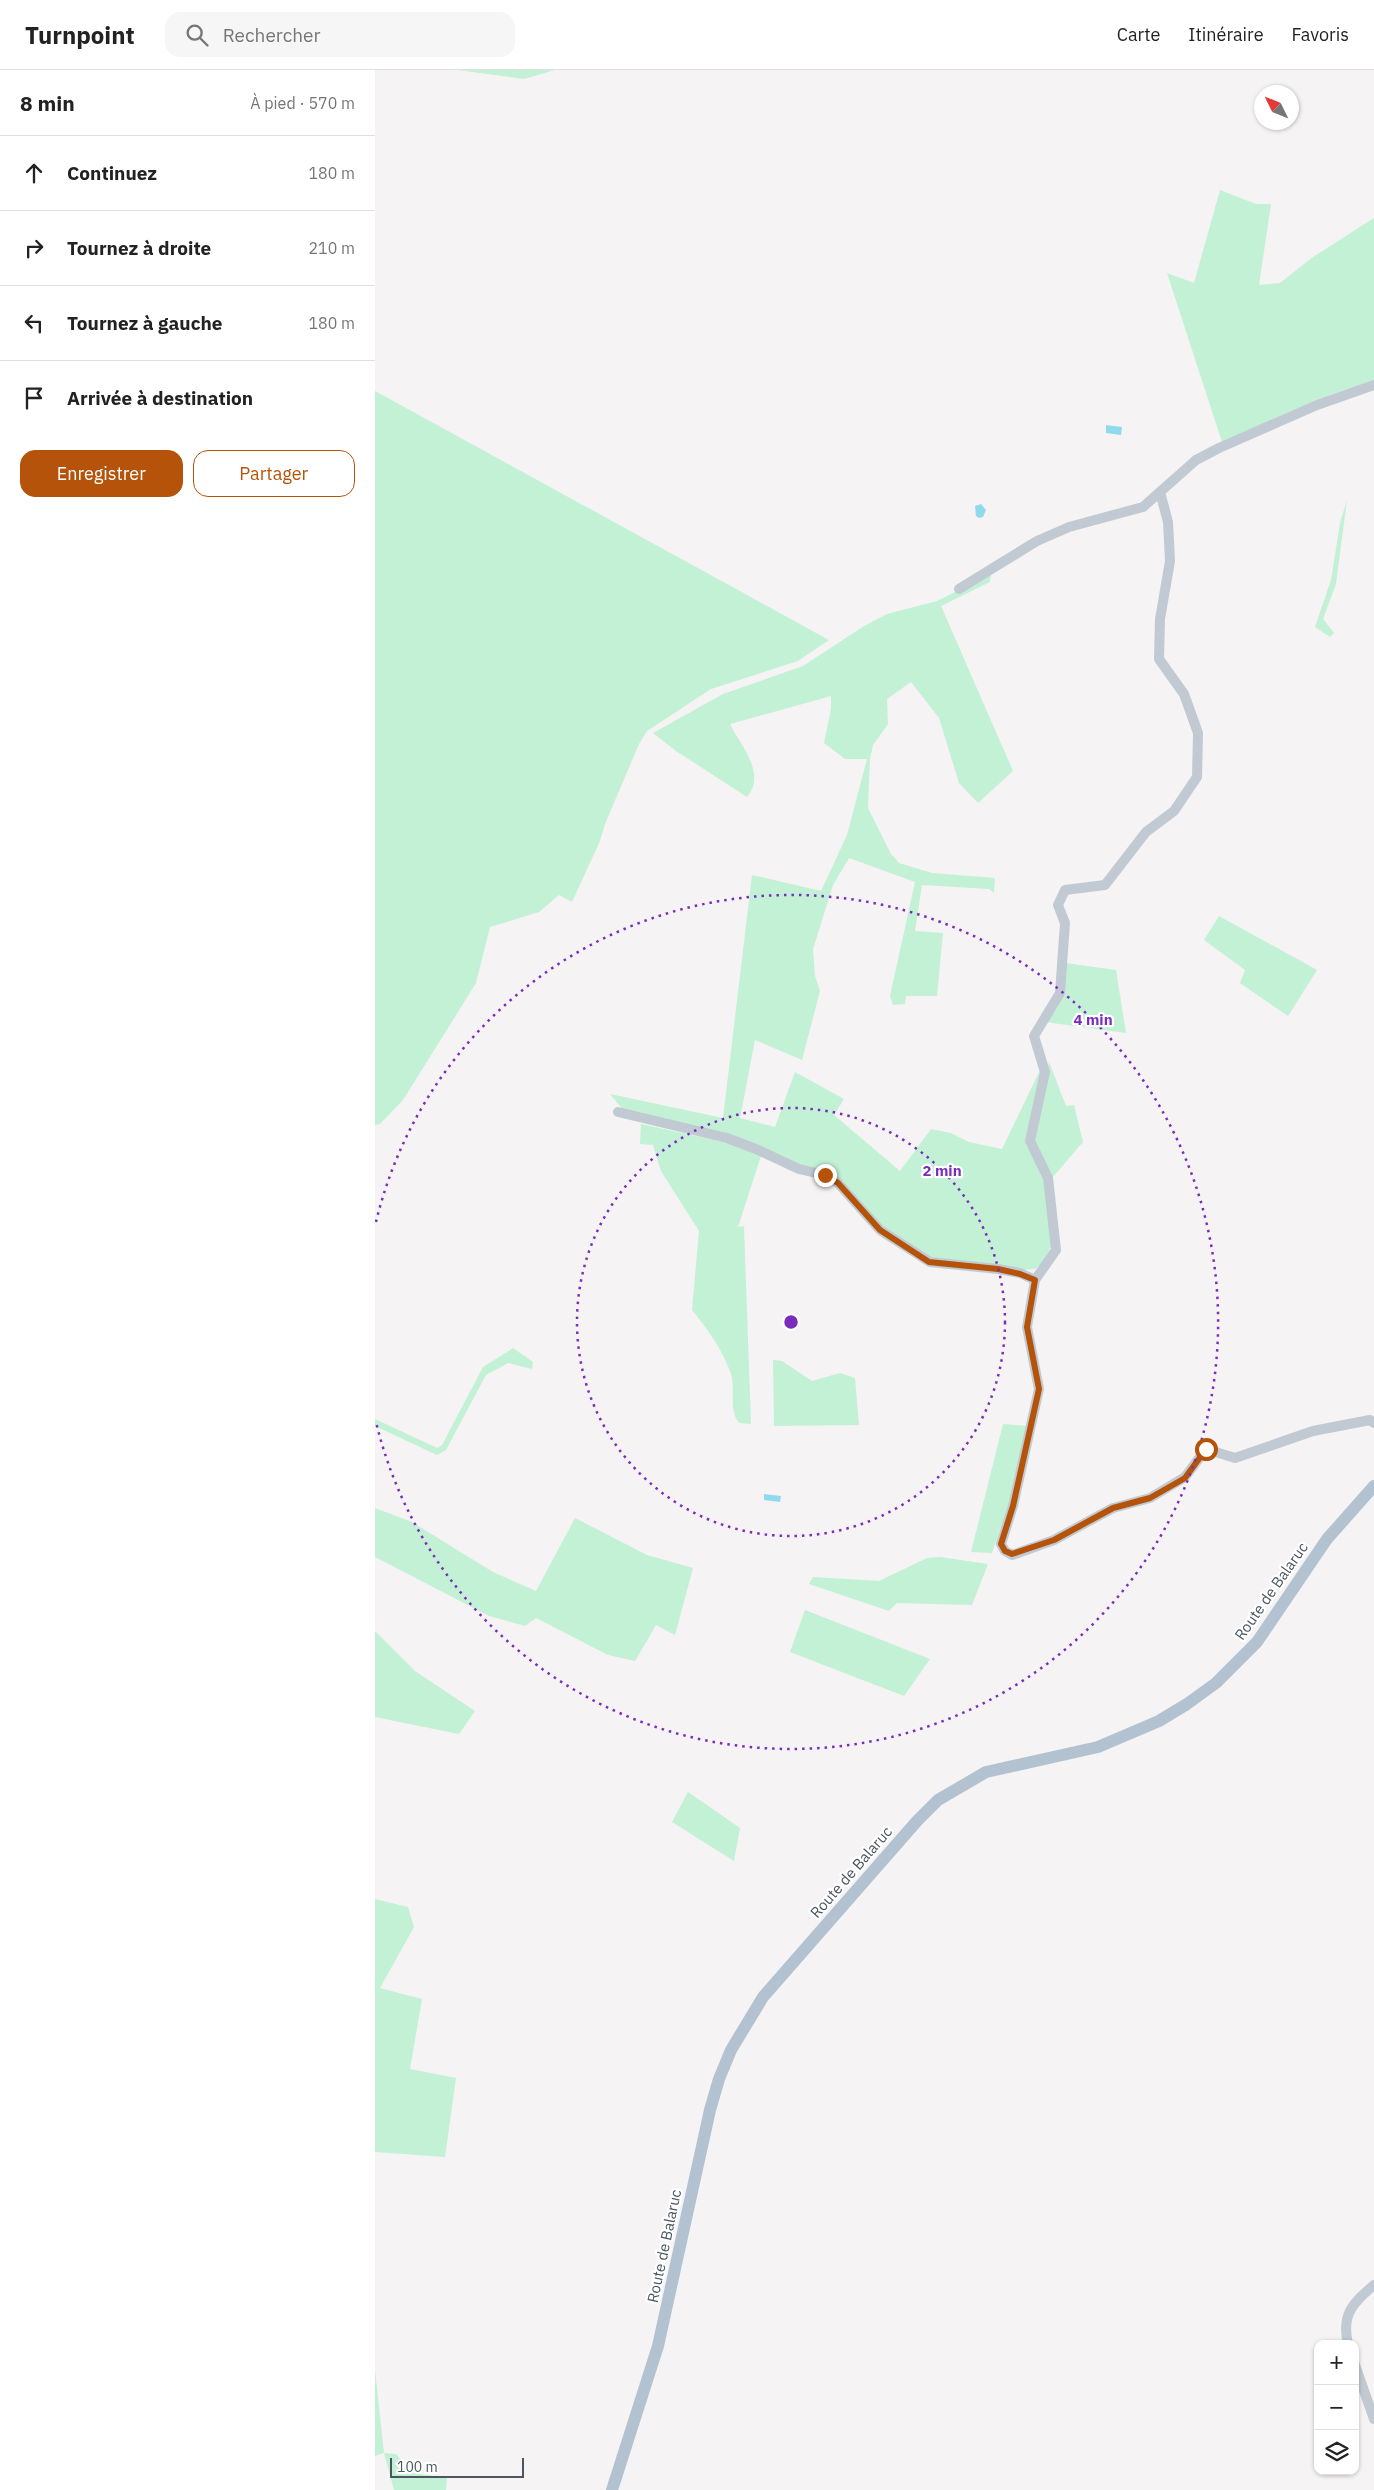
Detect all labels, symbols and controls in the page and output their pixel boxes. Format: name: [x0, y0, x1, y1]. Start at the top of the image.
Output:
search box: [165, 12, 515, 57]
text: Turnpoint: [25, 19, 135, 51]
icon: search: [183, 21, 211, 49]
text: Rechercher: [223, 23, 320, 47]
text: Carte: [1117, 23, 1160, 46]
text: Itinéraire: [1188, 23, 1264, 46]
text: Favoris: [1292, 23, 1349, 46]
north arrow: [1254, 85, 1299, 130]
text: 8 min: [20, 89, 75, 117]
text: À pied · 570 m: [250, 93, 355, 113]
icon: ahead: [20, 159, 48, 187]
text: Continuez: [67, 161, 157, 185]
text: 180 m: [308, 163, 355, 183]
icon: right: [20, 234, 48, 262]
text: Tournez à droite: [67, 236, 211, 260]
text: 210 m: [308, 238, 355, 258]
icon: left: [20, 309, 48, 337]
text: Tournez à gauche: [67, 311, 223, 335]
text: 180 m: [308, 313, 355, 333]
icon: arrive: [20, 384, 48, 412]
text: Arrivée à destination: [67, 386, 253, 410]
button: Enregistrer: [20, 450, 183, 497]
button: Partager: [193, 450, 355, 497]
text: 4 min: [1073, 1010, 1113, 1029]
text: 2 min: [922, 1161, 962, 1180]
route end: [814, 1164, 837, 1187]
centre of rings: [782, 1313, 800, 1331]
route start: [1195, 1438, 1218, 1461]
street label: Route de Balaruc: [1230, 1538, 1312, 1644]
street label: Route de Balaruc: [806, 1822, 896, 1922]
street label: Route de Balaruc: [643, 2187, 685, 2304]
map controls: [1314, 2340, 1359, 2475]
button: +: [1314, 2340, 1359, 2385]
button: −: [1314, 2385, 1359, 2430]
button: layers: [1314, 2430, 1359, 2475]
scale bar: [390, 2455, 524, 2478]
text: 100 m: [397, 2458, 438, 2476]

